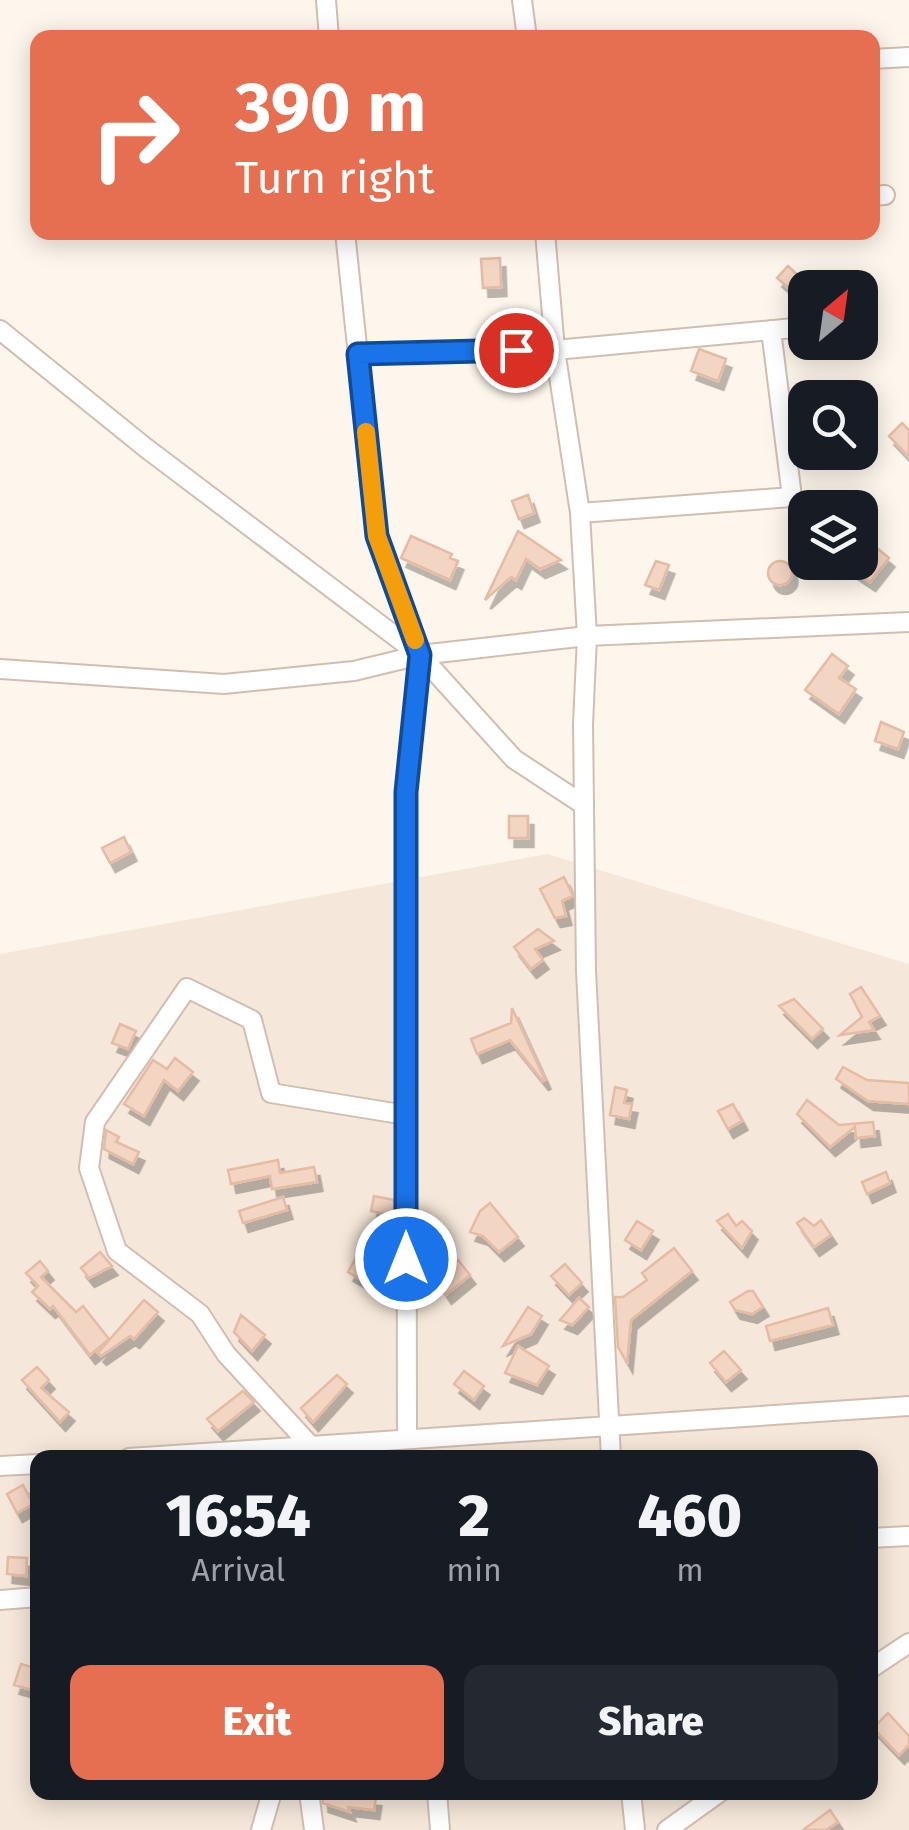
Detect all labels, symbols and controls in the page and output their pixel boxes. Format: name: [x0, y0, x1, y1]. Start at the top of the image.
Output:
text: 390 m: [235, 66, 427, 150]
icon: right: [70, 70, 200, 200]
text: Turn right: [235, 151, 434, 205]
north arrow: [788, 270, 878, 360]
map controls: [788, 270, 878, 580]
pin: [474, 308, 559, 393]
icon: arrive: [489, 323, 544, 378]
button: search: [788, 380, 878, 470]
button: layers: [788, 490, 878, 580]
position arrow: [354, 1207, 458, 1311]
text: 16:54: [166, 1480, 311, 1552]
text: 2: [459, 1480, 490, 1552]
text: 460: [638, 1480, 742, 1552]
text: Arrival: [191, 1551, 285, 1589]
text: min: [447, 1551, 502, 1589]
text: m: [676, 1551, 704, 1589]
button: Exit: [70, 1665, 444, 1780]
button: Share: [464, 1665, 838, 1780]

